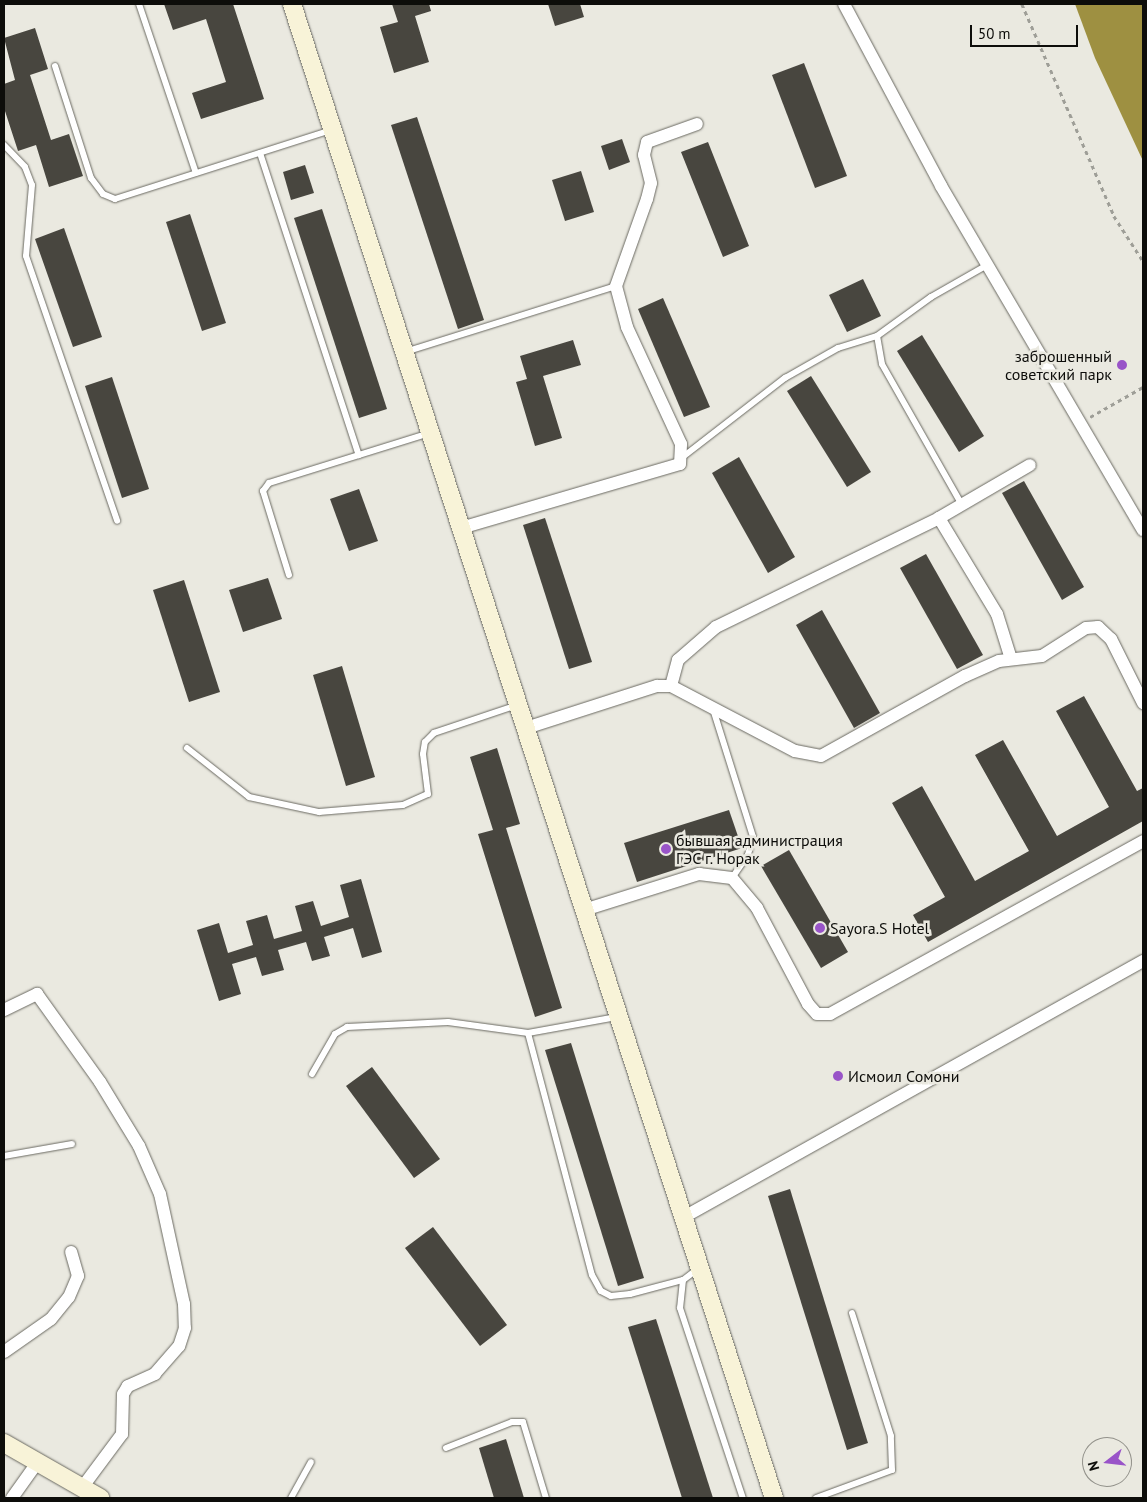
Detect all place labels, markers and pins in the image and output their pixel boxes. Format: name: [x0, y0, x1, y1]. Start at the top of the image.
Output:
place label: заброшенный советский парк: [1005, 346, 1112, 384]
marker: заброшенный советский парк: [1116, 359, 1128, 371]
place label: бывшая администрация ГЭС г. Норак: [676, 830, 843, 868]
marker: бывшая администрация ГЭС г. Норак: [660, 843, 672, 855]
place label: Sayora.S Hotel: [830, 918, 929, 938]
marker: Sayora.S Hotel: [814, 922, 826, 934]
place label: Исмоил Сомони: [848, 1066, 959, 1086]
marker: Исмоил Сомони: [832, 1070, 844, 1082]

